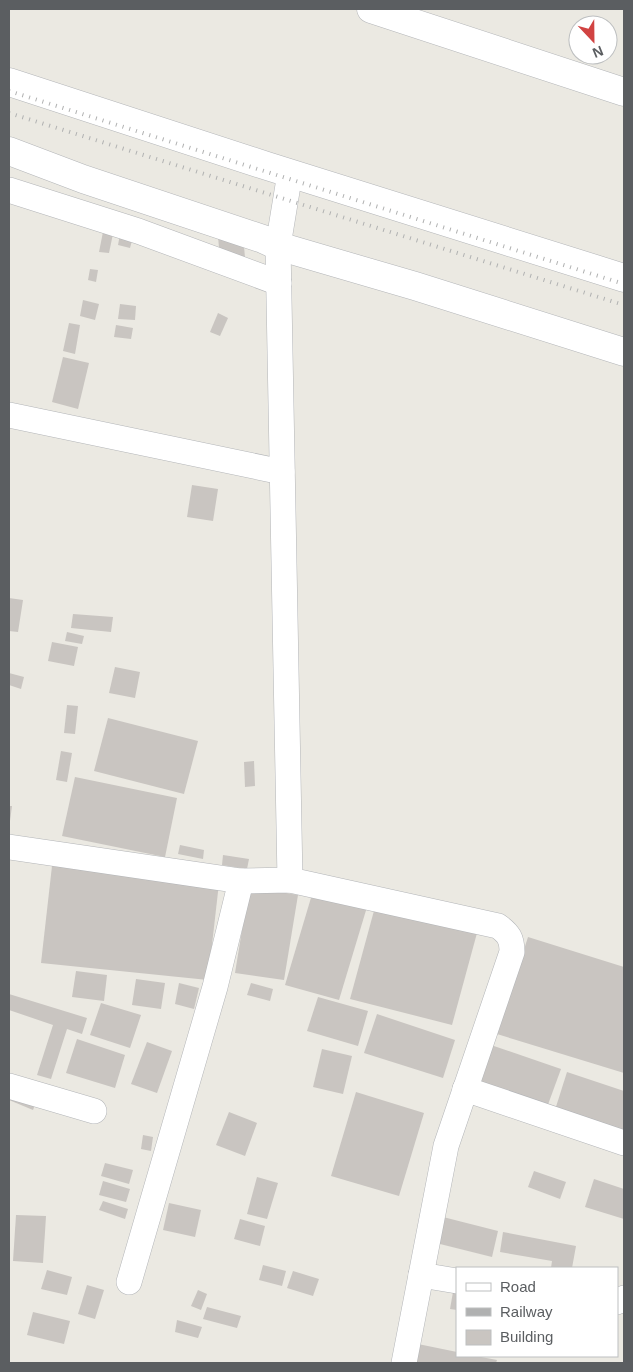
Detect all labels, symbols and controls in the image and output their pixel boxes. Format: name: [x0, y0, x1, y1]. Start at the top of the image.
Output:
north arrow: [568, 15, 618, 65]
text: N: [590, 43, 606, 61]
legend: [456, 1267, 618, 1357]
text: Road: [500, 1278, 536, 1295]
text: Railway: [500, 1303, 553, 1320]
text: Building: [500, 1328, 553, 1345]

